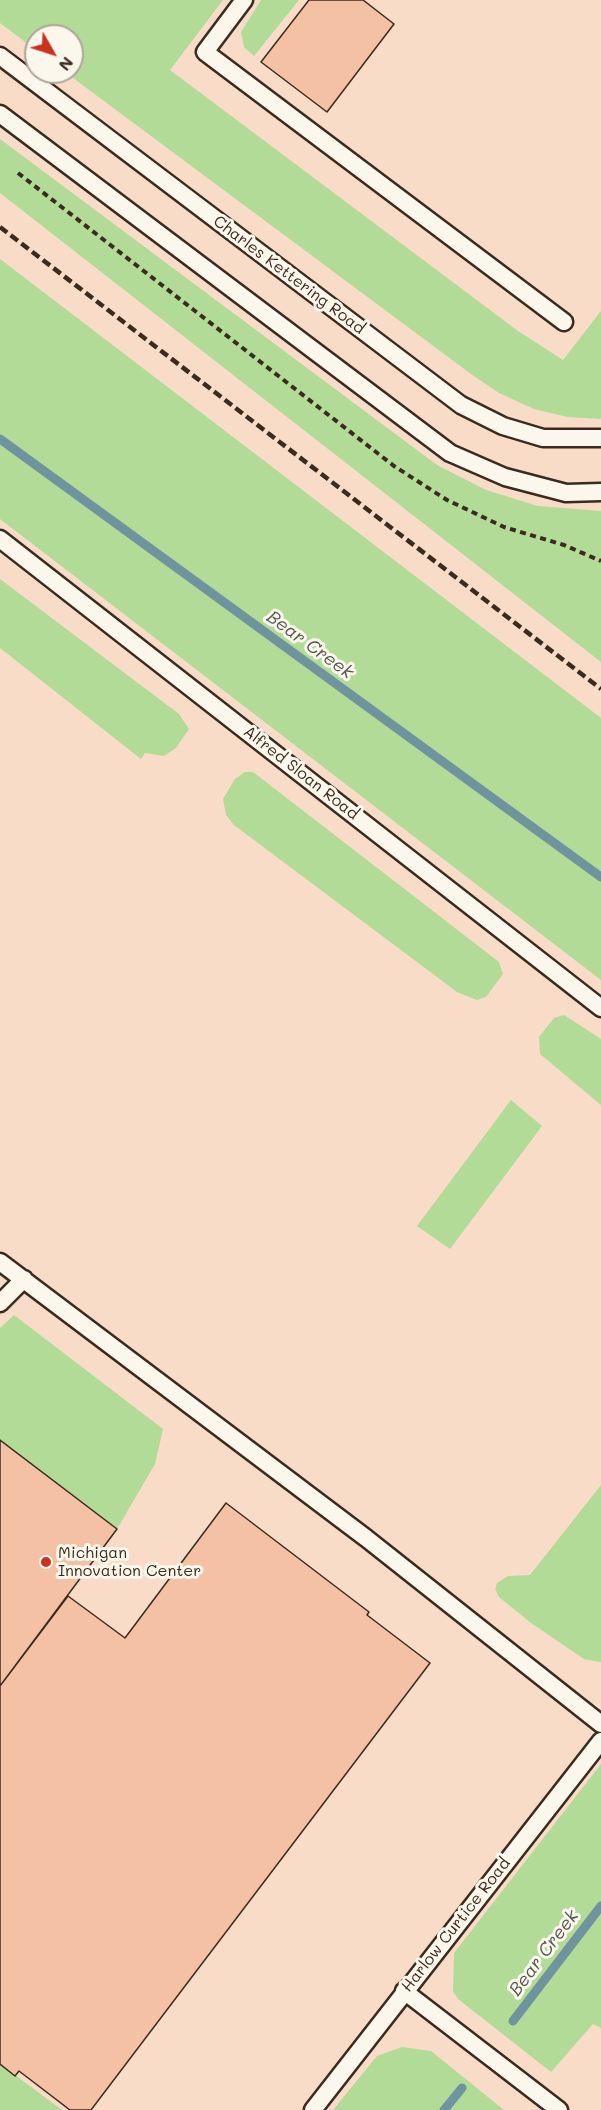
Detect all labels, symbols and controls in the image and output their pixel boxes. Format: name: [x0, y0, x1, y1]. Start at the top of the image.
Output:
north arrow: [24, 24, 84, 84]
text: N: [55, 53, 79, 76]
street label: Charles Kettering Road: [209, 212, 369, 338]
water label: Bear Creek: [262, 606, 358, 684]
street label: Alfred Sloan Road: [240, 722, 362, 824]
place label: Michigan Innovation Center: [58, 1543, 201, 1581]
marker: Michigan Innovation Center: [39, 1555, 53, 1569]
street label: Harlow Curtice Road: [398, 1854, 514, 1996]
water label: Bear Creek: [505, 1906, 583, 2000]

